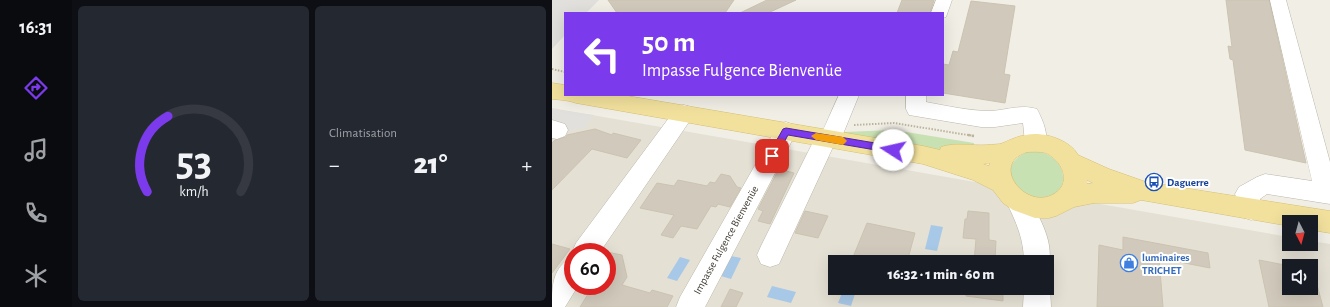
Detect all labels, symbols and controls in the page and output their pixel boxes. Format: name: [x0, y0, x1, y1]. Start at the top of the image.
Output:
text: 16:31: [19, 19, 53, 37]
icon: left: [576, 28, 628, 80]
text: 50 m: [642, 29, 696, 57]
text: Impasse Fulgence Bienvenüe: [642, 62, 842, 80]
icon: directions: [22, 74, 50, 102]
text: Climatisation: [329, 127, 397, 140]
position arrow: [872, 129, 914, 171]
icon: music: [22, 136, 50, 164]
pin: [755, 139, 789, 173]
text: 53: [176, 141, 211, 182]
icon: arrive: [761, 145, 783, 167]
text: 21°: [413, 149, 448, 179]
text: −: [329, 154, 340, 176]
text: +: [521, 154, 532, 176]
bus stop icon: Daguerre: [1144, 172, 1164, 192]
place label: Daguerre: [1167, 177, 1209, 188]
text: km/h: [179, 184, 208, 198]
street label: Impasse Fulgence Bienvenüe: [692, 184, 760, 296]
icon: phone: [22, 199, 50, 227]
north arrow: [1282, 215, 1318, 251]
map controls: [1282, 215, 1318, 295]
speed limit sign: 60: [564, 243, 616, 295]
place label: luminaires TRICHET: [1142, 252, 1190, 276]
shop icon: luminaires TRICHET: [1119, 253, 1139, 273]
button: sound: [1282, 259, 1318, 295]
icon: climate: [22, 262, 50, 290]
text: 16:32 · 1 min · 60 m: [888, 267, 994, 282]

